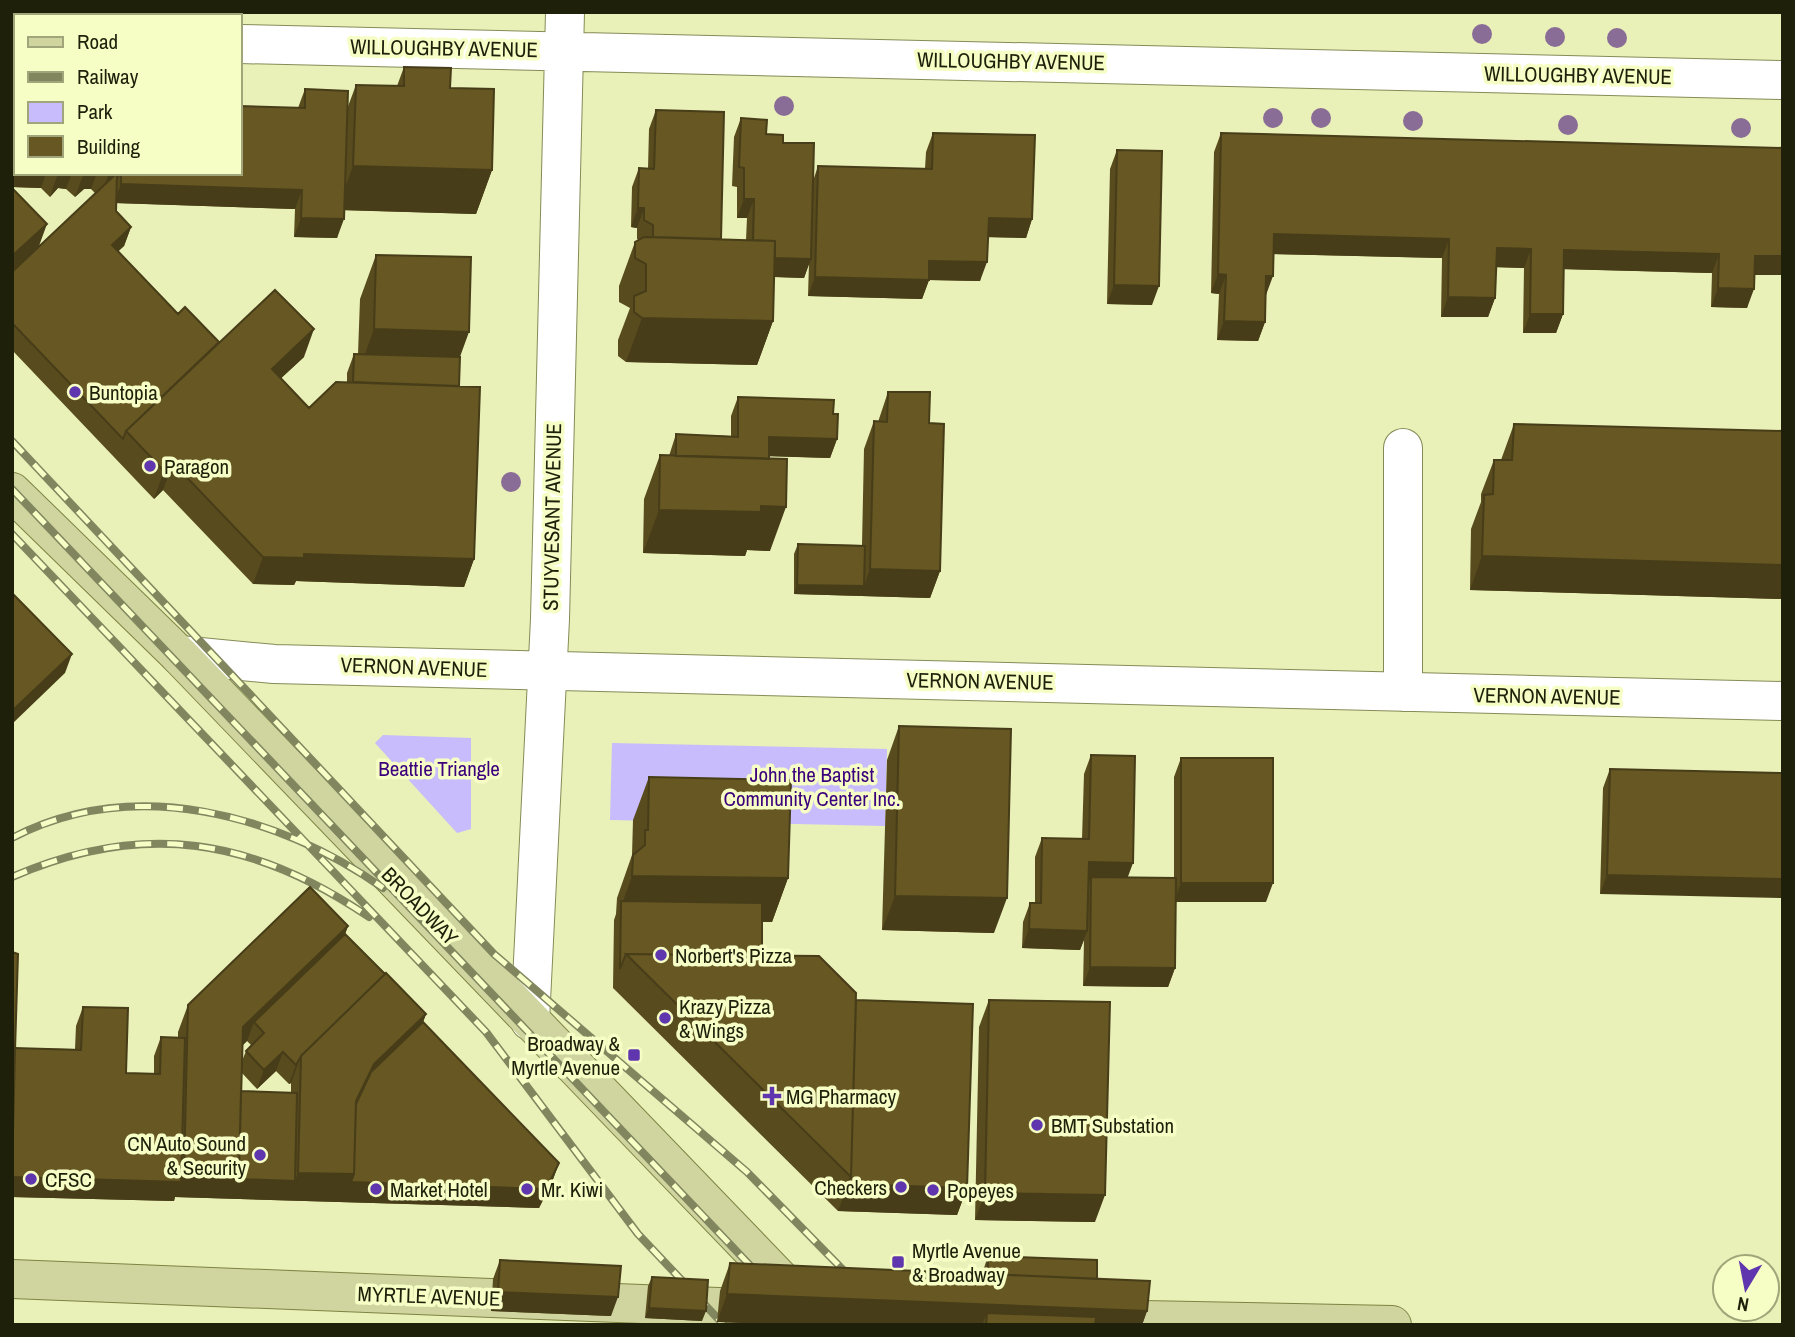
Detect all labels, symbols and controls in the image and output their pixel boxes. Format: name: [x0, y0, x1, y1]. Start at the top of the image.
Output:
legend: [14, 14, 242, 175]
text: Road: [77, 27, 118, 56]
street label: WILLOUGHBY AVENUE: [350, 32, 538, 64]
street label: WILLOUGHBY AVENUE: [917, 45, 1105, 77]
street label: WILLOUGHBY AVENUE: [1484, 59, 1672, 91]
text: Railway: [77, 62, 139, 91]
text: Park: [77, 97, 113, 126]
text: Building: [77, 132, 141, 161]
place label: Buntopia: [89, 378, 158, 407]
marker: Buntopia: [67, 384, 83, 400]
street label: STUYVESANT AVENUE: [536, 423, 568, 611]
place label: Paragon: [164, 452, 229, 481]
marker: Paragon: [142, 458, 158, 474]
street label: VERNON AVENUE: [340, 650, 488, 684]
street label: VERNON AVENUE: [906, 665, 1054, 697]
street label: VERNON AVENUE: [1473, 680, 1621, 712]
park label: Beattie Triangle: [378, 754, 500, 783]
park label: John the Baptist Community Center Inc.: [723, 760, 901, 813]
street label: BROADWAY: [375, 860, 465, 952]
place label: Norbert's Pizza: [675, 941, 793, 970]
marker: Norbert's Pizza: [653, 947, 669, 963]
place label: Krazy Pizza & Wings: [679, 992, 771, 1045]
marker: Krazy Pizza & Wings: [657, 1010, 673, 1026]
place label: Broadway & Myrtle Avenue: [511, 1029, 621, 1082]
marker: Broadway & Myrtle Avenue: [626, 1047, 642, 1063]
place label: MG Pharmacy: [786, 1082, 896, 1111]
marker: MG Pharmacy: [764, 1088, 780, 1104]
place label: BMT Substation: [1051, 1111, 1174, 1140]
marker: BMT Substation: [1029, 1117, 1045, 1133]
place label: CN Auto Sound & Security: [127, 1129, 246, 1182]
marker: CN Auto Sound & Security: [252, 1147, 268, 1163]
place label: CFSC: [45, 1165, 92, 1194]
marker: CFSC: [23, 1171, 39, 1187]
place label: Checkers: [814, 1173, 887, 1202]
place label: Market Hotel: [390, 1175, 488, 1204]
place label: Mr. Kiwi: [541, 1175, 603, 1204]
place label: Popeyes: [947, 1176, 1014, 1205]
marker: Checkers: [893, 1179, 909, 1195]
marker: Market Hotel: [368, 1181, 384, 1197]
marker: Mr. Kiwi: [519, 1181, 535, 1197]
marker: Popeyes: [925, 1182, 941, 1198]
place label: Myrtle Avenue & Broadway: [912, 1236, 1021, 1289]
north arrow: [1711, 1253, 1781, 1323]
marker: Myrtle Avenue & Broadway: [890, 1254, 906, 1270]
street label: MYRTLE AVENUE: [357, 1279, 501, 1313]
text: N: [1735, 1291, 1751, 1319]

